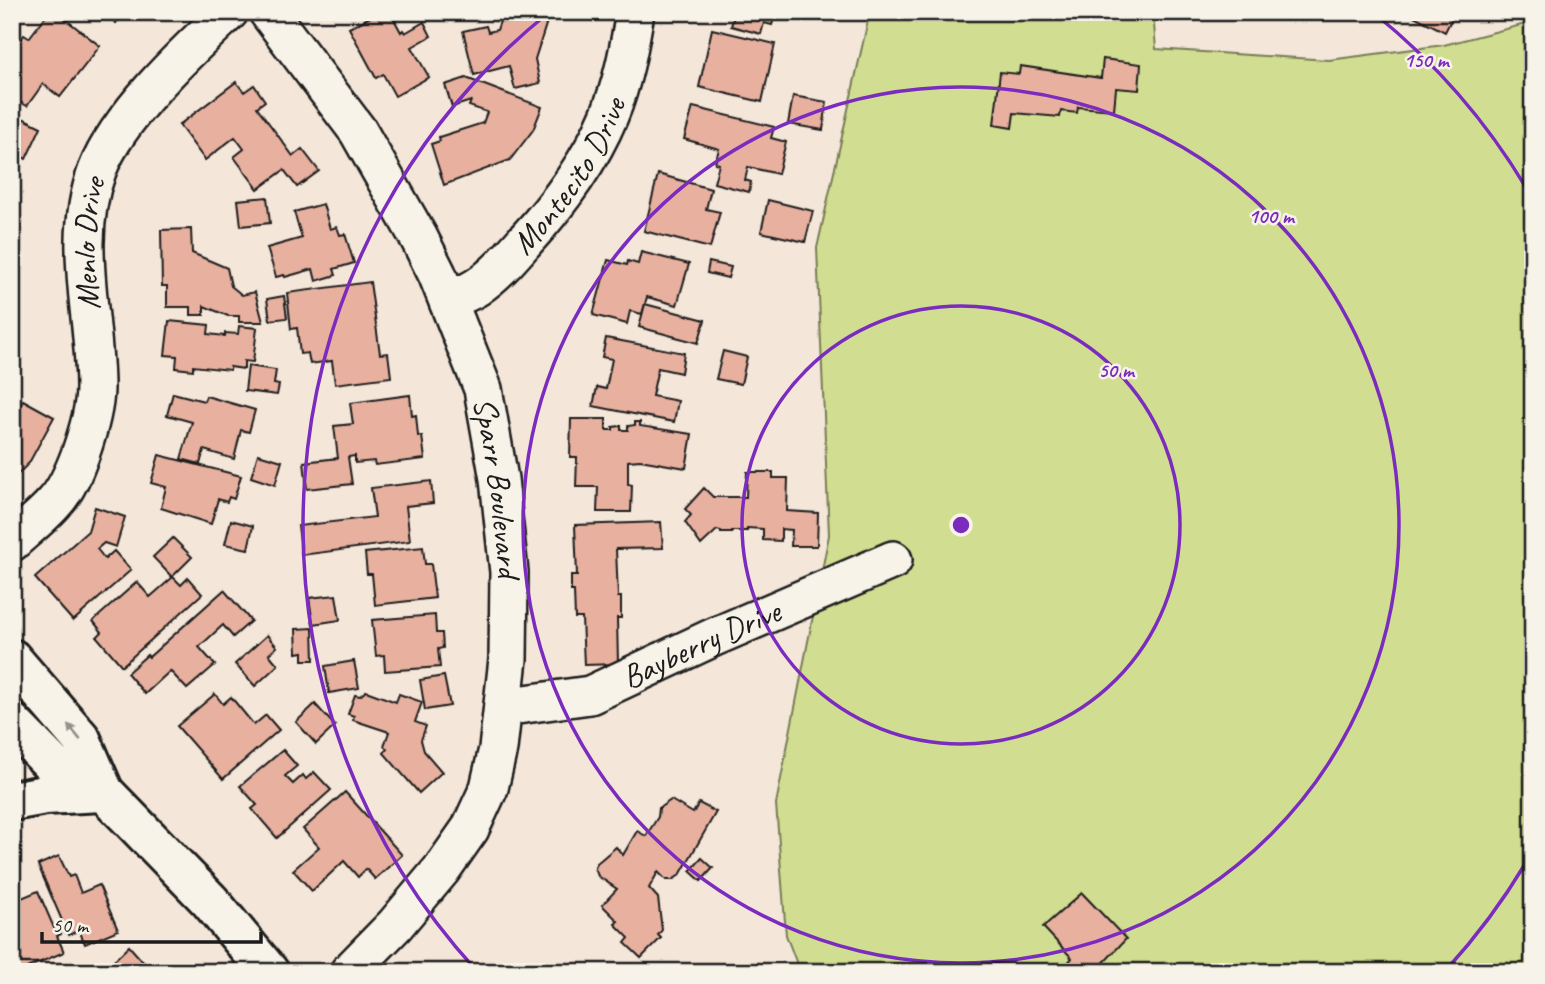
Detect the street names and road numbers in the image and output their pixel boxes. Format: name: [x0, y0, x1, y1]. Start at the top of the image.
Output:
street label: Montecito Drive: [502, 90, 636, 263]
street label: Menlo Drive: [64, 170, 115, 312]
street label: Sparr Boulevard: [464, 394, 531, 584]
street label: Bayberry Drive: [615, 589, 789, 698]

